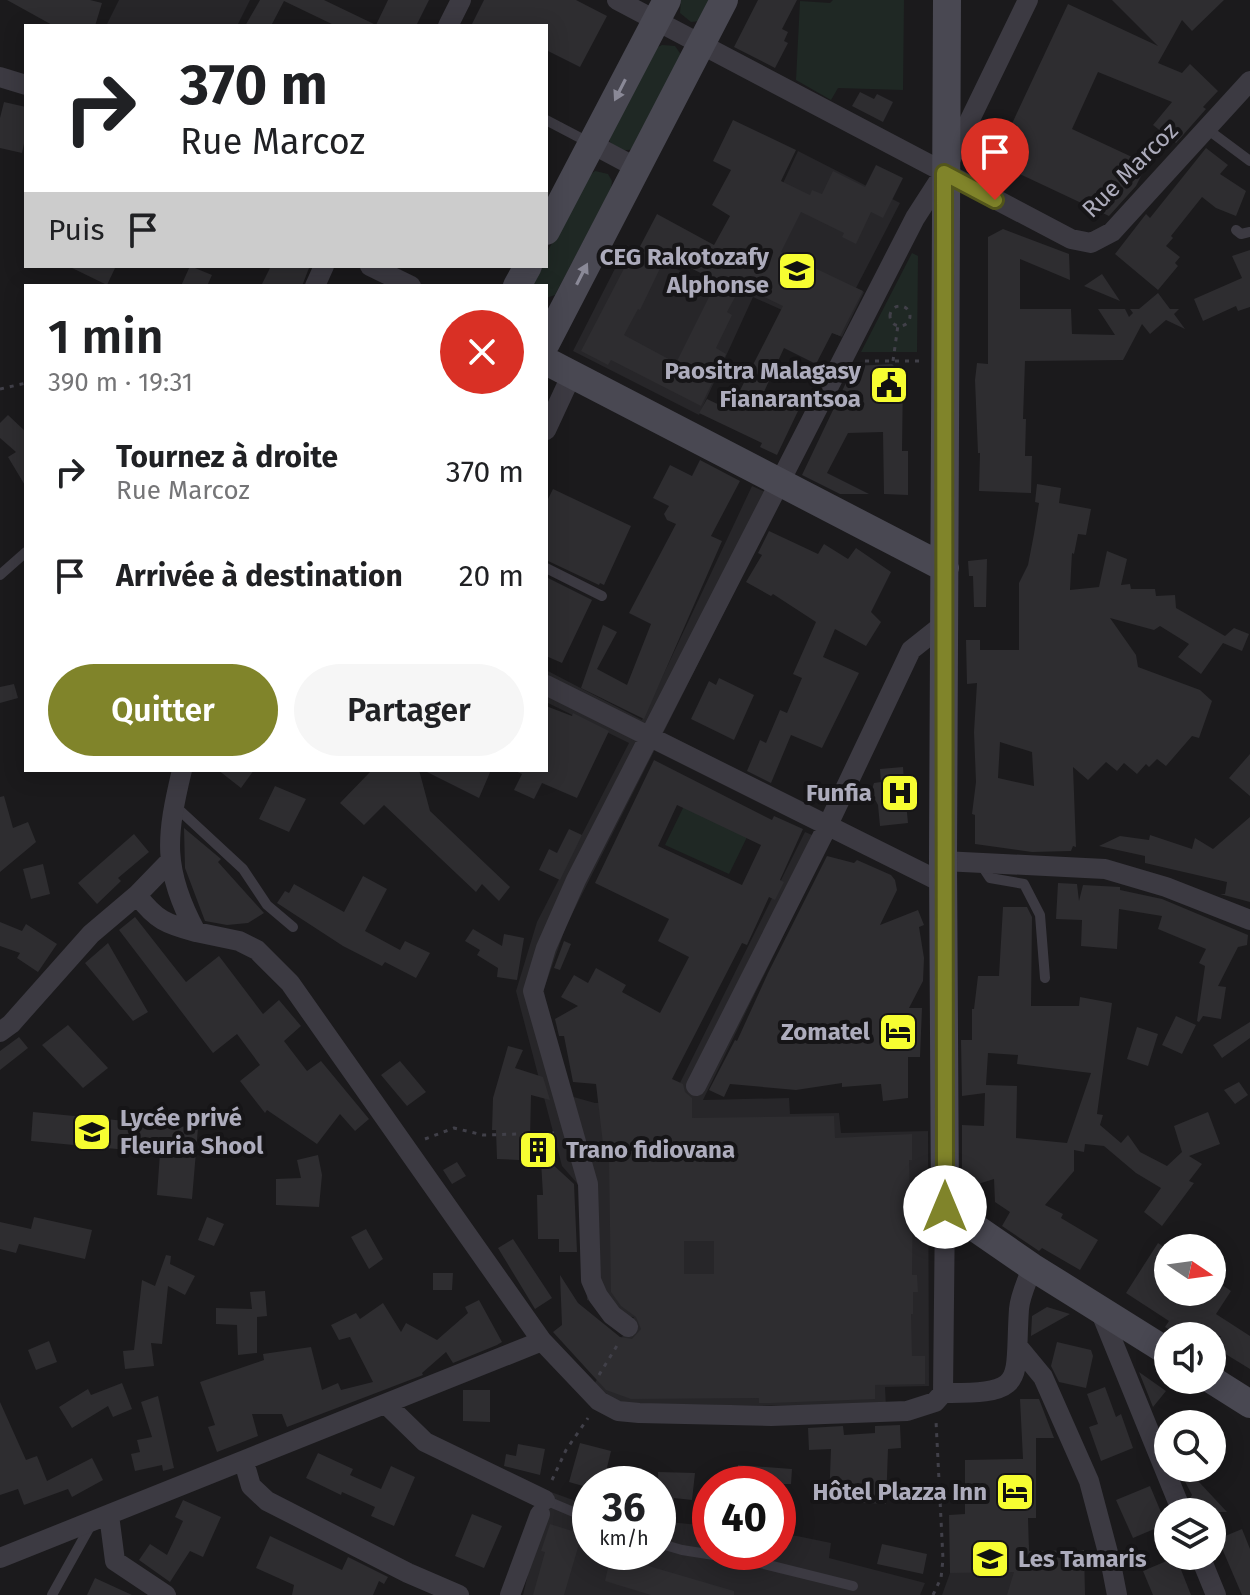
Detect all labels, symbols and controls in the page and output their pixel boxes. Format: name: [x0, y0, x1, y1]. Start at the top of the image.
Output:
text: 370 m: [180, 52, 328, 119]
icon: right: [48, 56, 152, 160]
one-way arrow: [613, 78, 626, 101]
street label: Rue Marcoz: [1076, 116, 1184, 224]
pin: [961, 118, 1029, 200]
text: Rue Marcoz: [180, 120, 365, 164]
icon: arrive: [973, 130, 1017, 174]
icon: arrive: [121, 208, 165, 252]
text: Puis: [48, 212, 105, 248]
place label: CEG Rakotozafy Alphonse: [600, 243, 770, 299]
school or university icon: CEG Rakotozafy Alphonse: [776, 250, 818, 292]
one-way arrow: [575, 263, 588, 286]
text: 1 min: [48, 308, 164, 366]
button: close: [440, 310, 524, 394]
place label: Paositra Malagasy Fianarantsoa: [665, 357, 862, 413]
public building icon: Paositra Malagasy Fianarantsoa: [868, 364, 910, 406]
text: 390 m · 19:31: [48, 367, 193, 398]
text: Tournez à droite: [116, 439, 338, 475]
icon: right: [48, 450, 92, 494]
text: 370 m: [446, 454, 524, 490]
text: Rue Marcoz: [116, 475, 250, 506]
icon: arrive: [48, 554, 92, 598]
text: Arrivée à destination: [116, 558, 403, 594]
text: 20 m: [459, 558, 524, 594]
button: Quitter: [48, 664, 278, 756]
button: Partager: [294, 664, 524, 756]
hospital icon: Funfia: [879, 772, 921, 814]
place label: Funfia: [806, 779, 872, 807]
hotel icon: Zomatel: [877, 1011, 919, 1053]
place label: Zomatel: [781, 1018, 871, 1046]
place label: Lycée privé Fleuria Shool: [120, 1104, 264, 1160]
school or university icon: Lycée privé Fleuria Shool: [71, 1111, 113, 1153]
building icon: Trano fidiovana: [517, 1129, 559, 1171]
place label: Trano fidiovana: [566, 1136, 735, 1164]
position arrow: [903, 1165, 987, 1249]
north arrow: [1154, 1234, 1226, 1306]
map controls: [1154, 1234, 1226, 1570]
button: sound: [1154, 1322, 1226, 1394]
button: search: [1154, 1410, 1226, 1482]
speed limit sign: 40: [692, 1466, 796, 1570]
hotel icon: Hôtel Plazza Inn: [994, 1471, 1036, 1513]
place label: Hôtel Plazza Inn: [813, 1478, 987, 1506]
text: 36: [602, 1484, 646, 1532]
button: layers: [1154, 1498, 1226, 1570]
text: km/h: [599, 1526, 649, 1550]
school or university icon: Les Tamaris: [969, 1538, 1011, 1580]
place label: Les Tamaris: [1018, 1545, 1147, 1573]

